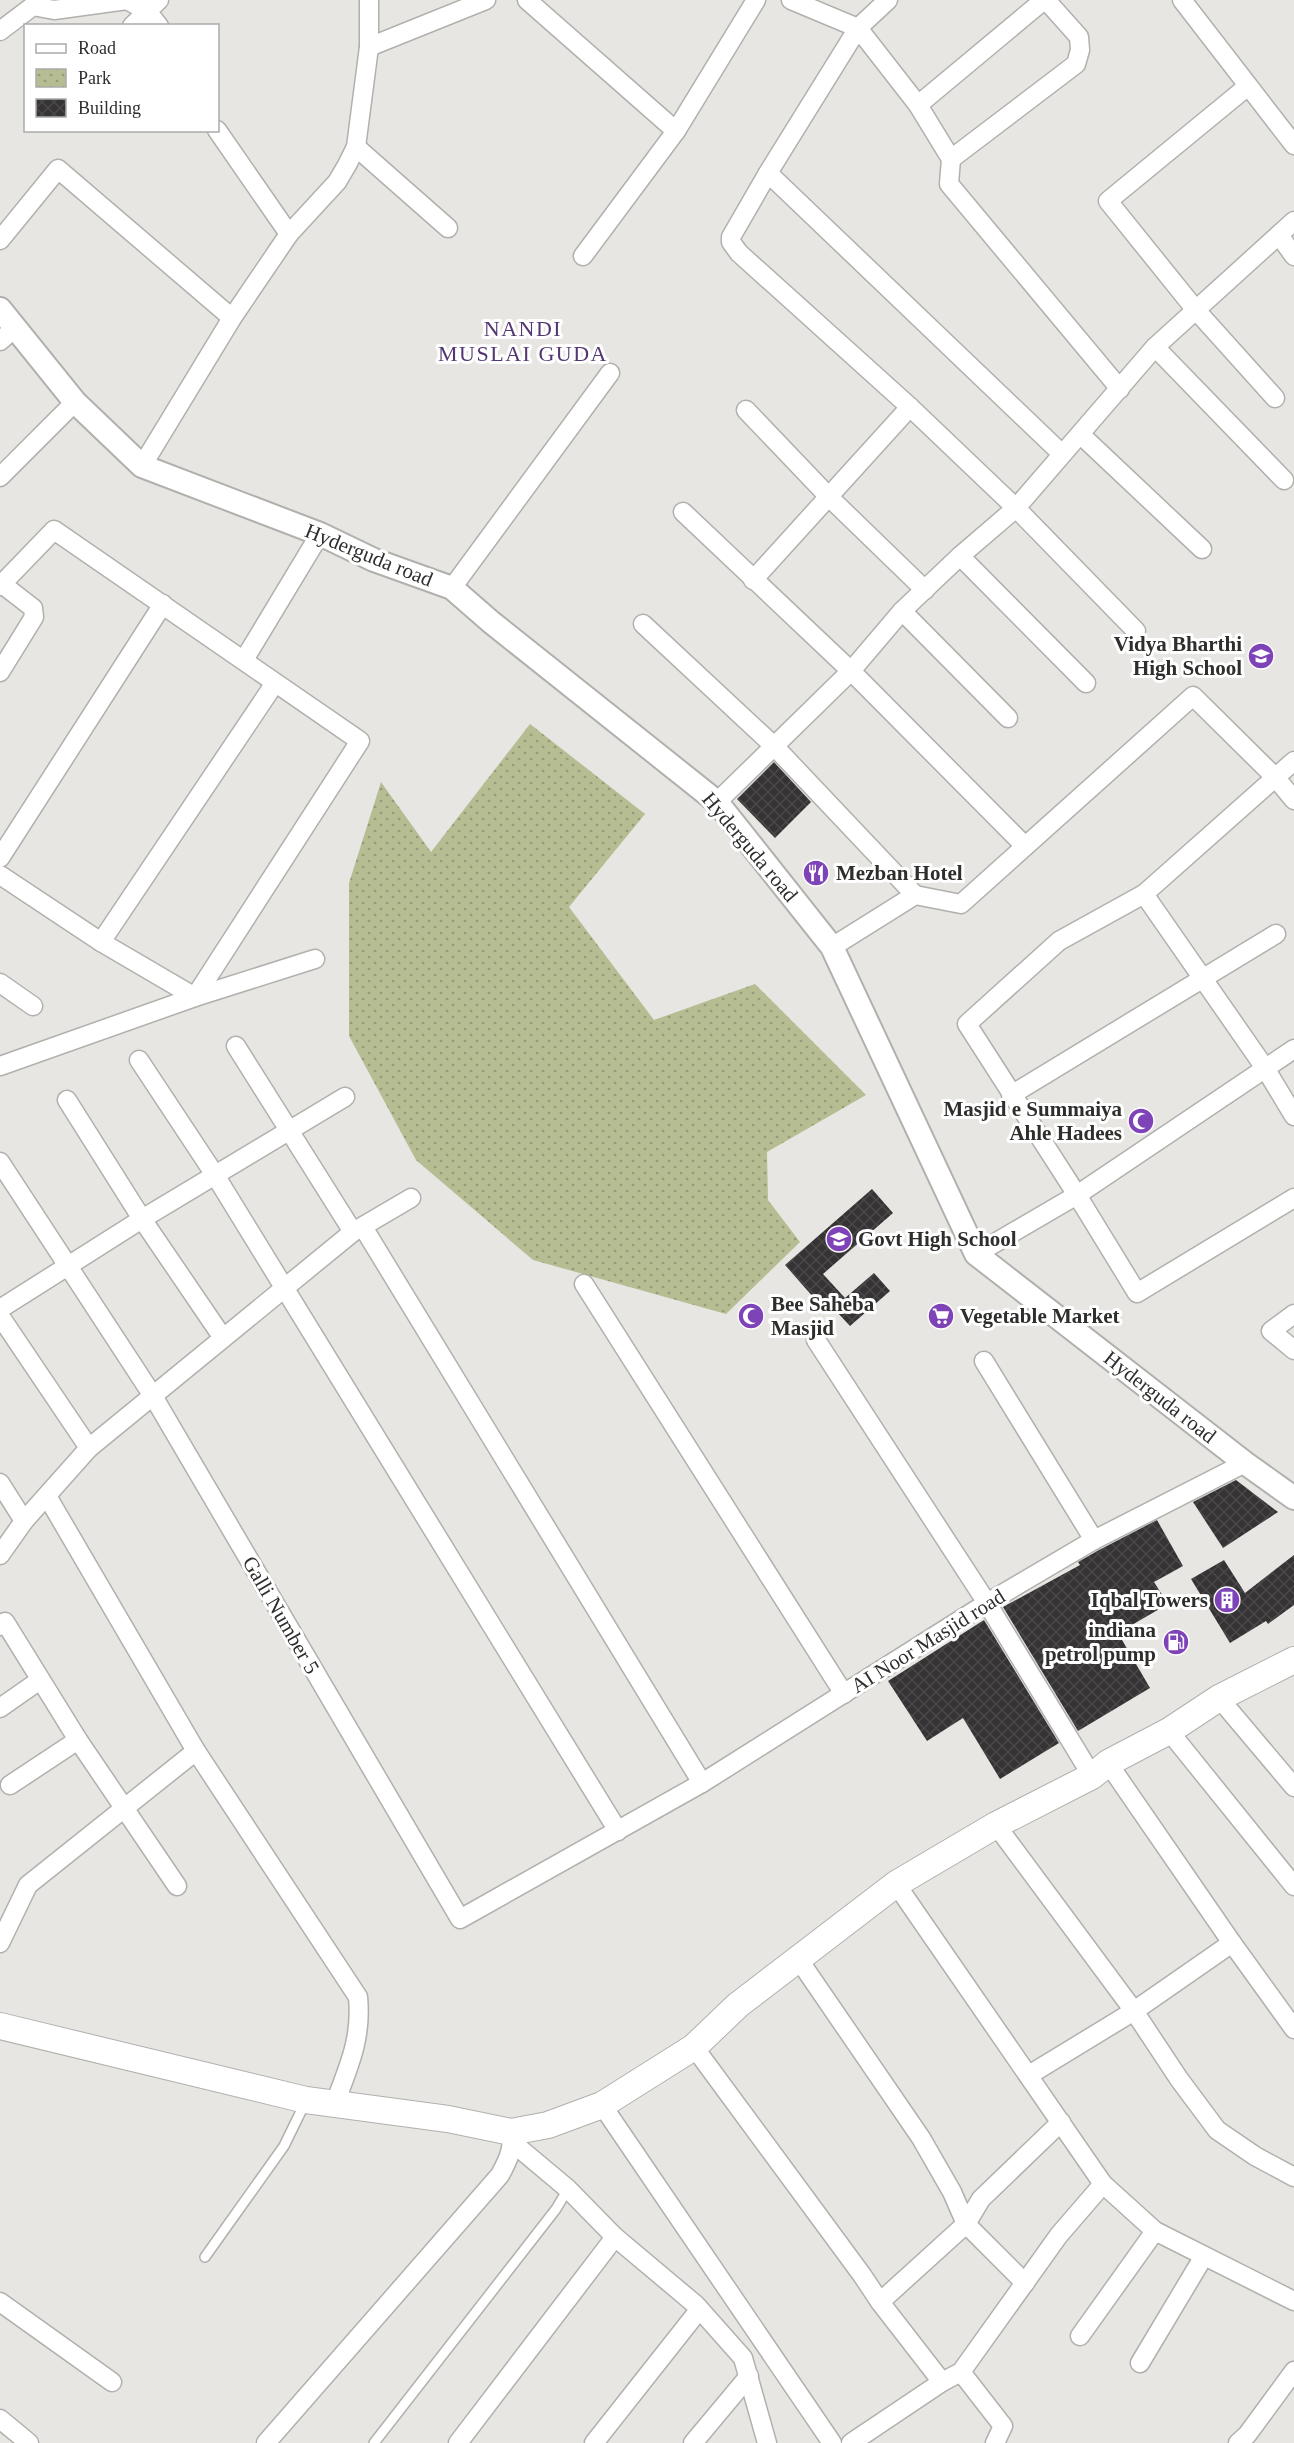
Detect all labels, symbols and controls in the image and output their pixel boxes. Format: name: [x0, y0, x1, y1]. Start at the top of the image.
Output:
legend: [24, 24, 219, 132]
text: Road: [78, 38, 116, 58]
text: Park: [78, 68, 111, 88]
text: Building: [78, 98, 141, 118]
district label: NANDI MUSLAI GUDA: [438, 316, 608, 366]
street label: Hyderguda road: [302, 518, 437, 592]
place label: Vidya Bharthi High School: [1114, 632, 1242, 680]
school or university icon: Vidya Bharthi High School: [1246, 641, 1276, 671]
street label: Hyderguda road: [697, 787, 803, 907]
restaurant icon: Mezban Hotel: [801, 858, 831, 888]
place label: Mezban Hotel: [836, 861, 963, 885]
place label: Masjid e Summaiya Ahle Hadees: [944, 1097, 1123, 1145]
mosque icon: Masjid e Summaiya Ahle Hadees: [1126, 1106, 1156, 1136]
school or university icon: Govt High School: [824, 1224, 854, 1254]
place label: Govt High School: [858, 1227, 1017, 1251]
place label: Bee Saheba Masjid: [771, 1292, 875, 1340]
mosque icon: Bee Saheba Masjid: [736, 1301, 766, 1331]
supermarket icon: Vegetable Market: [926, 1301, 956, 1331]
place label: Vegetable Market: [960, 1304, 1120, 1328]
street label: Hyderguda road: [1099, 1346, 1221, 1448]
street label: Galli Number 5: [238, 1552, 324, 1678]
street label: AI Noor Masjid road: [847, 1584, 1010, 1698]
building icon: Iqbal Towers: [1212, 1585, 1242, 1615]
place label: Iqbal Towers: [1091, 1588, 1208, 1612]
place label: indiana petrol pump: [1045, 1618, 1156, 1666]
fuel station icon: indiana petrol pump: [1161, 1627, 1191, 1657]

